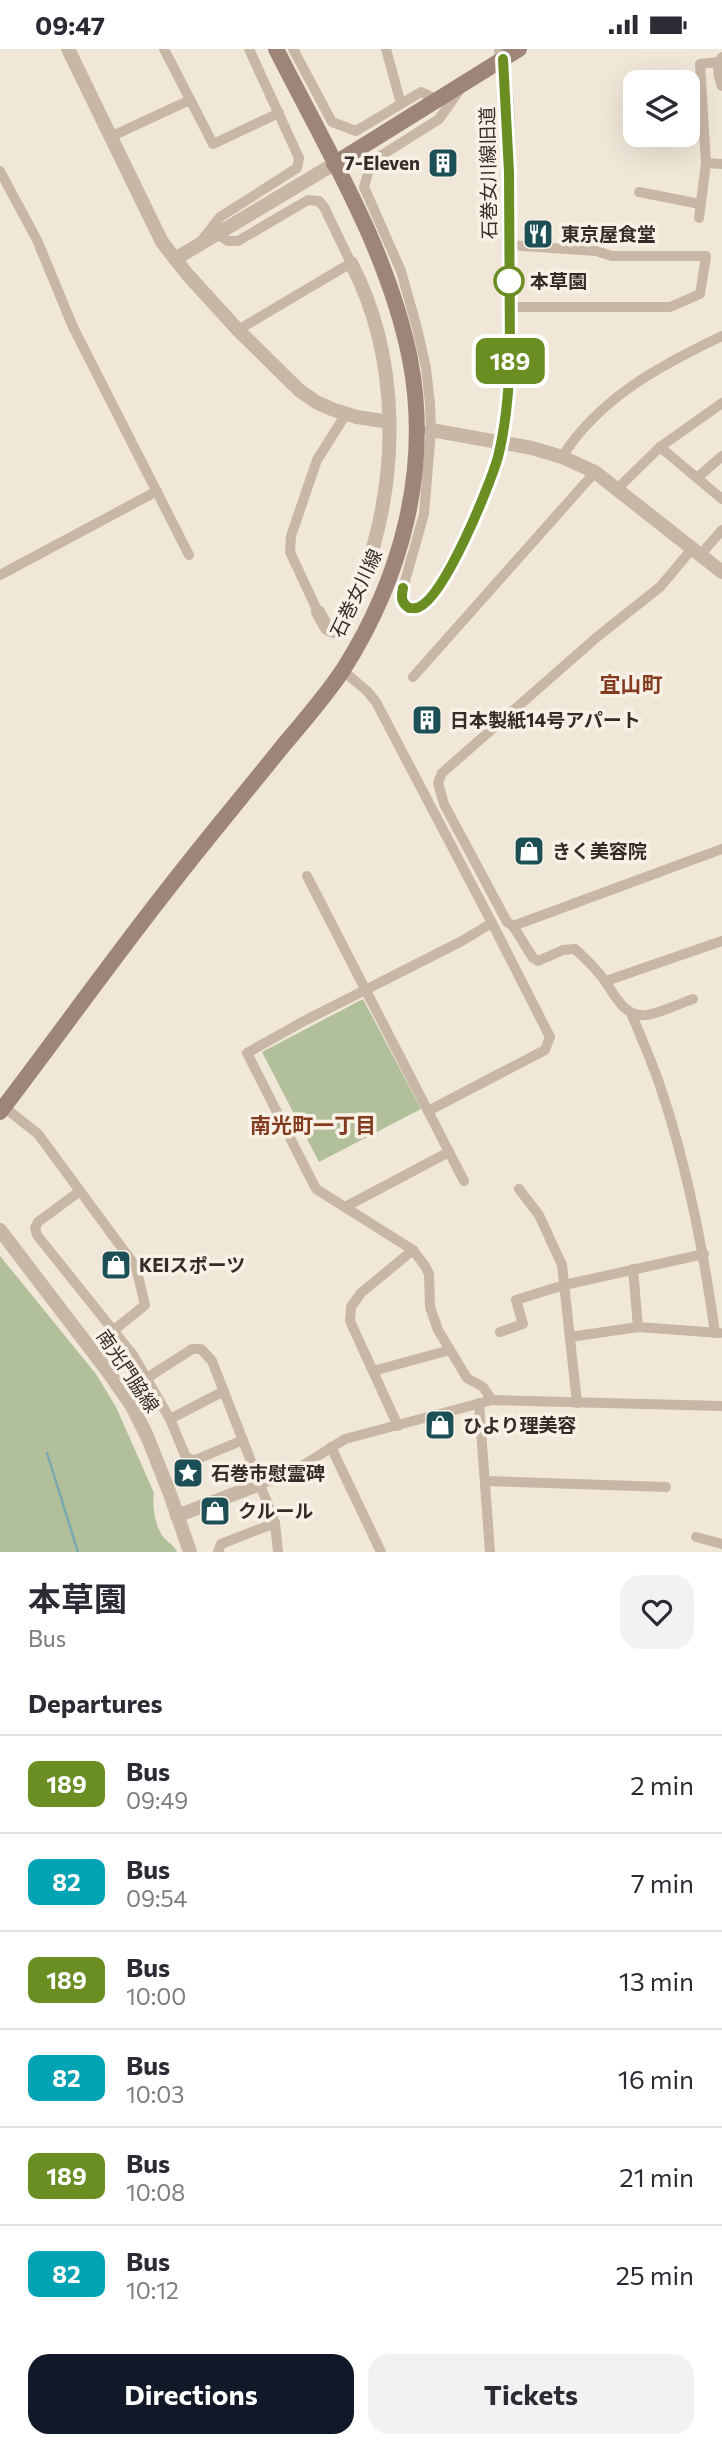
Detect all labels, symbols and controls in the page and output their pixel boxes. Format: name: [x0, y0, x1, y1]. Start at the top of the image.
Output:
text: 09:47: [35, 9, 105, 40]
map controls: [623, 70, 700, 147]
button: layers: [623, 70, 700, 147]
street label: 石巻女川線旧道: [475, 106, 500, 240]
building icon: 7-Eleven: [426, 146, 460, 180]
place label: 7-Eleven: [344, 151, 420, 174]
restaurant icon: 東京屋食堂: [521, 217, 555, 251]
place label: 東京屋食堂: [561, 222, 656, 245]
marker: 本草園: [494, 266, 524, 296]
place label: 本草園: [530, 269, 587, 292]
line badge: 189: [470, 338, 550, 384]
text: 189: [490, 346, 530, 375]
street label: 石巻女川線: [325, 545, 386, 641]
district label: 宜山町: [600, 671, 663, 696]
building icon: 日本製紙14号アパート: [410, 703, 444, 737]
place label: 日本製紙14号アパート: [450, 708, 641, 731]
shop icon: きく美容院: [512, 834, 546, 868]
place label: きく美容院: [552, 839, 647, 862]
district label: 南光町一丁目: [250, 1112, 376, 1137]
shop icon: KEIスポーツ: [99, 1248, 133, 1282]
place label: KEIスポーツ: [139, 1253, 245, 1276]
street label: 南光門脇線: [92, 1325, 165, 1417]
shop icon: ひより理美容: [423, 1408, 457, 1442]
place label: ひより理美容: [463, 1413, 577, 1436]
place icon: 石巻市慰霊碑: [171, 1456, 205, 1490]
place label: 石巻市慰霊碑: [211, 1461, 325, 1484]
shop icon: クルール: [198, 1494, 232, 1528]
place label: クルール: [238, 1499, 313, 1522]
button: heart: [620, 1575, 694, 1649]
text: 本草園: [28, 1577, 127, 1618]
text: Bus: [28, 1624, 66, 1652]
text: Departures: [28, 1687, 163, 1718]
text: Bus: [126, 1755, 170, 1786]
text: 189: [46, 1769, 87, 1798]
text: 2 min: [630, 1769, 694, 1800]
text: 09:49: [126, 1786, 188, 1814]
text: Bus: [126, 1853, 170, 1884]
text: 82: [52, 1867, 81, 1896]
text: 7 min: [631, 1867, 694, 1898]
text: 09:54: [126, 1884, 187, 1912]
text: Bus: [126, 1951, 170, 1982]
text: 189: [46, 1965, 87, 1994]
text: 13 min: [619, 1965, 694, 1996]
text: 10:00: [126, 1982, 186, 2010]
text: Bus: [126, 2049, 170, 2080]
text: 82: [52, 2063, 81, 2092]
text: 16 min: [618, 2063, 694, 2094]
text: 10:03: [126, 2080, 184, 2108]
text: Bus: [126, 2147, 170, 2178]
text: 189: [46, 2161, 87, 2190]
text: 21 min: [619, 2161, 694, 2192]
text: 10:08: [126, 2178, 185, 2206]
text: Bus: [126, 2245, 170, 2276]
text: 82: [52, 2259, 81, 2288]
text: 25 min: [615, 2259, 694, 2290]
text: 10:12: [126, 2276, 179, 2304]
button: Directions: [28, 2354, 354, 2434]
button: Tickets: [368, 2354, 694, 2434]

